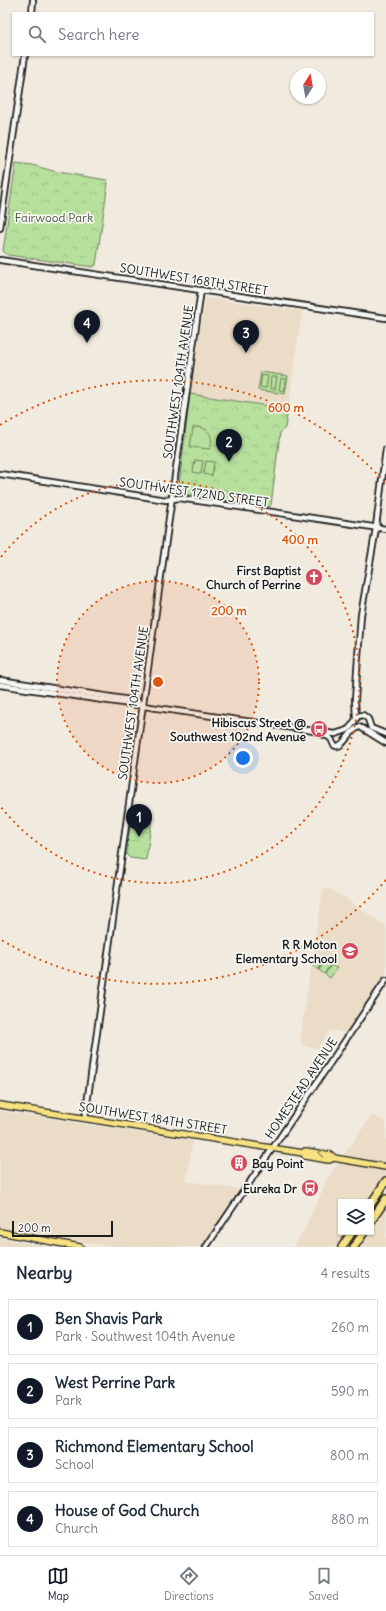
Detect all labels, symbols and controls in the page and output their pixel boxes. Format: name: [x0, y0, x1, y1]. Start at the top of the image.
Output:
search box: [12, 12, 374, 56]
icon: search: [26, 23, 48, 45]
text: Search here: [58, 25, 139, 44]
north arrow: [290, 68, 326, 104]
park label: Fairwood Park: [15, 210, 93, 225]
street label: SOUTHWEST 168TH STREET: [119, 260, 269, 298]
street label: SOUTHWEST 104TH AVENUE: [160, 304, 196, 460]
pin: 4: [74, 310, 100, 343]
pin: 3: [233, 320, 259, 353]
text: 600 m: [268, 400, 305, 415]
pin: 2: [216, 429, 242, 462]
street label: SOUTHWEST 172ND STREET: [118, 474, 270, 510]
text: 400 m: [282, 532, 319, 547]
place label: First Baptist Church of Perrine: [206, 563, 302, 592]
church icon: First Baptist Church of Perrine: [304, 567, 324, 587]
text: 200 m: [211, 603, 247, 618]
street label: SOUTHWEST 104TH AVENUE: [115, 625, 151, 781]
centre of rings: [151, 675, 165, 689]
place label: Hibiscus Street @ Southwest 102nd Avenue: [170, 715, 307, 744]
bus stop icon: Hibiscus Street @ Southwest 102nd Avenue: [309, 719, 329, 739]
your location: [233, 748, 253, 768]
pin: 1: [126, 804, 152, 837]
place label: R R Moton Elementary School: [236, 937, 337, 967]
school or university icon: R R Moton Elementary School: [340, 941, 360, 961]
street label: HOMESTEAD AVENUE: [261, 1034, 341, 1142]
street label: SOUTHWEST 184TH STREET: [78, 1099, 228, 1137]
one-way arrow: [318, 1150, 324, 1158]
building icon: Bay Point: [229, 1153, 249, 1173]
place label: Bay Point: [252, 1156, 305, 1172]
bus stop icon: Eureka Dr: [300, 1178, 320, 1198]
place label: Eureka Dr: [243, 1181, 297, 1196]
map controls: [338, 1199, 374, 1235]
button: layers: [338, 1199, 374, 1235]
scale bar: [12, 1219, 113, 1238]
text: 200 m: [18, 1221, 51, 1235]
text: Nearby: [16, 1262, 72, 1284]
text: 4 results: [321, 1265, 370, 1282]
text: Ben Shavis Park: [55, 1309, 163, 1328]
text: 1: [27, 1319, 33, 1336]
text: 260 m: [331, 1319, 369, 1336]
text: Park · Southwest 104th Avenue: [55, 1328, 235, 1345]
text: West Perrine Park: [55, 1373, 175, 1392]
text: 2: [26, 1383, 34, 1400]
text: 590 m: [331, 1383, 369, 1400]
text: Park: [55, 1392, 82, 1409]
text: Richmond Elementary School: [55, 1437, 254, 1456]
text: 3: [26, 1447, 34, 1464]
text: 800 m: [330, 1447, 369, 1464]
text: School: [55, 1456, 94, 1473]
text: House of God Church: [55, 1501, 199, 1520]
text: 4: [26, 1511, 34, 1528]
text: 880 m: [331, 1511, 369, 1528]
text: Church: [55, 1520, 98, 1537]
tab: Map: [47, 1565, 69, 1603]
tab: Directions: [164, 1565, 214, 1603]
tab: Saved: [308, 1565, 339, 1603]

